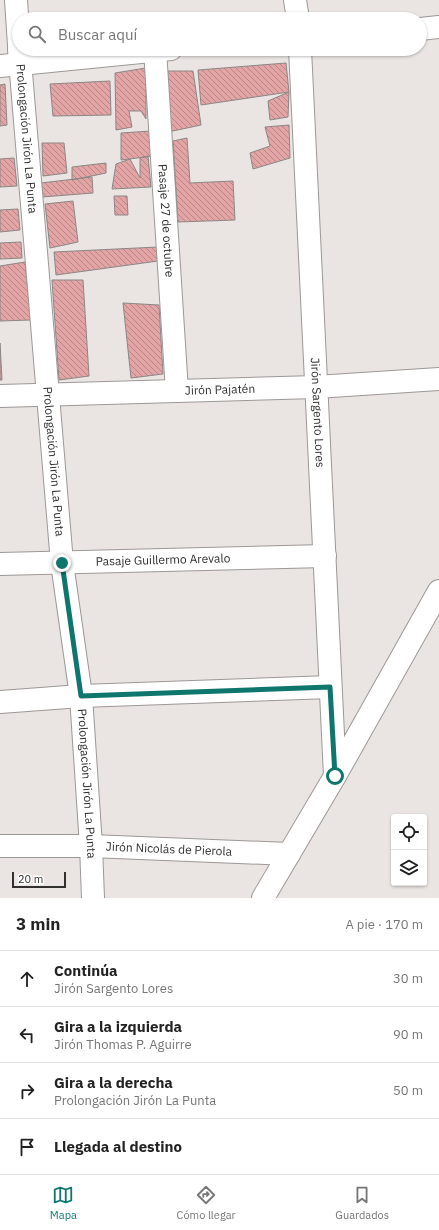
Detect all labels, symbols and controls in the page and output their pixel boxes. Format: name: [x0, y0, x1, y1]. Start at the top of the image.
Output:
search box: [12, 12, 427, 56]
icon: search: [26, 23, 48, 45]
text: Buscar aquí: [58, 25, 137, 44]
street label: Prolongación Jirón La Punta: [13, 63, 41, 215]
street label: Pasaje 27 de octubre: [155, 163, 178, 278]
street label: Jirón Sargento Lores: [308, 357, 328, 468]
street label: Jirón Pajatén: [184, 381, 255, 398]
street label: Prolongación Jirón La Punta: [40, 386, 68, 537]
street label: Pasaje Guillermo Arevalo: [95, 550, 231, 569]
route end: [53, 554, 71, 572]
street label: Prolongación Jirón La Punta: [75, 708, 99, 859]
route start: [326, 767, 344, 785]
map controls: [391, 814, 427, 886]
button: locate: [391, 814, 427, 850]
street label: Jirón Nicolás de Pierola: [105, 839, 233, 859]
button: layers: [391, 850, 427, 886]
scale bar: [12, 870, 66, 889]
text: 20 m: [18, 872, 43, 886]
text: 3 min: [16, 913, 60, 935]
text: A pie · 170 m: [345, 916, 423, 933]
text: Continúa: [54, 961, 118, 980]
icon: ahead: [16, 968, 38, 990]
text: 30 m: [393, 970, 423, 987]
text: Jirón Sargento Lores: [54, 980, 173, 997]
text: Gira a la izquierda: [54, 1017, 182, 1036]
icon: left: [16, 1024, 38, 1046]
text: 90 m: [393, 1026, 423, 1043]
text: Jirón Thomas P. Aguirre: [54, 1036, 192, 1053]
text: Gira a la derecha: [54, 1073, 173, 1092]
icon: right: [16, 1080, 38, 1102]
text: 50 m: [393, 1082, 423, 1099]
text: Prolongación Jirón La Punta: [54, 1092, 216, 1109]
icon: arrive: [16, 1136, 38, 1158]
text: Llegada al destino: [54, 1137, 182, 1156]
tab: Mapa: [50, 1184, 77, 1222]
tab: Cómo llegar: [177, 1184, 236, 1222]
tab: Guardados: [335, 1184, 389, 1222]

